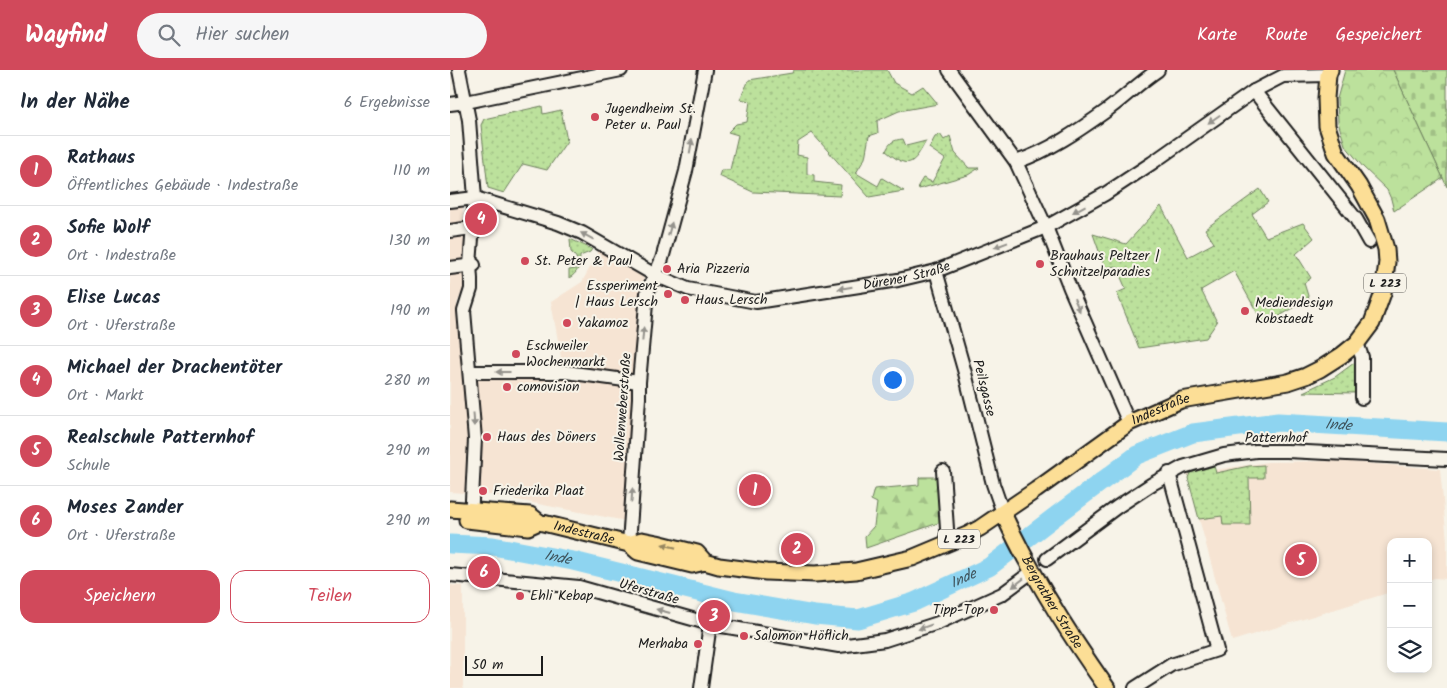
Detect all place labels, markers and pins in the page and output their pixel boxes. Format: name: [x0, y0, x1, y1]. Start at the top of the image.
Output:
place label: Jugendheim St. Peter u. Paul: [605, 98, 696, 136]
marker: Jugendheim St. Peter u. Paul: [589, 111, 601, 123]
pin: 4: [465, 200, 497, 238]
place label: Brauhaus Peltzer | Schnitzelparadies: [1050, 245, 1160, 283]
place label: St. Peter & Paul: [535, 250, 633, 272]
marker: St. Peter & Paul: [519, 255, 531, 267]
place label: Aria Pizzeria: [677, 258, 750, 280]
marker: Brauhaus Peltzer | Schnitzelparadies: [1034, 258, 1046, 270]
marker: Aria Pizzeria: [661, 263, 673, 275]
place label: Essperiment | Haus Lersch: [575, 275, 659, 313]
marker: Essperiment | Haus Lersch: [662, 288, 674, 300]
place label: Haus Lersch: [695, 289, 768, 311]
place label: Mediendesign Kobstaedt: [1255, 292, 1333, 330]
marker: Haus Lersch: [679, 294, 691, 306]
marker: Mediendesign Kobstaedt: [1239, 305, 1251, 317]
place label: Yakamoz: [577, 312, 628, 334]
marker: Yakamoz: [561, 317, 573, 329]
place label: Eschweiler Wochenmarkt: [526, 335, 606, 373]
marker: Eschweiler Wochenmarkt: [510, 348, 522, 360]
place label: comovision: [517, 376, 579, 398]
marker: comovision: [501, 381, 513, 393]
place label: Haus des Döners: [497, 426, 596, 448]
marker: Haus des Döners: [481, 431, 493, 443]
pin: 1: [739, 471, 771, 509]
place label: Friederika Plaat: [493, 480, 585, 502]
marker: Friederika Plaat: [477, 485, 489, 497]
pin: 2: [781, 530, 813, 568]
pin: 5: [1285, 541, 1317, 579]
pin: 6: [468, 553, 500, 591]
place label: Ehli Kebap: [530, 585, 594, 607]
marker: Ehli Kebap: [514, 590, 526, 602]
pin: 3: [698, 597, 730, 635]
place label: Tipp-Top: [933, 599, 984, 621]
marker: Tipp-Top: [988, 604, 1000, 616]
place label: Salomon Höflich: [754, 625, 849, 647]
marker: Salomon Höflich: [738, 630, 750, 642]
place label: Merhaba: [638, 633, 688, 655]
marker: Merhaba: [692, 638, 704, 650]

